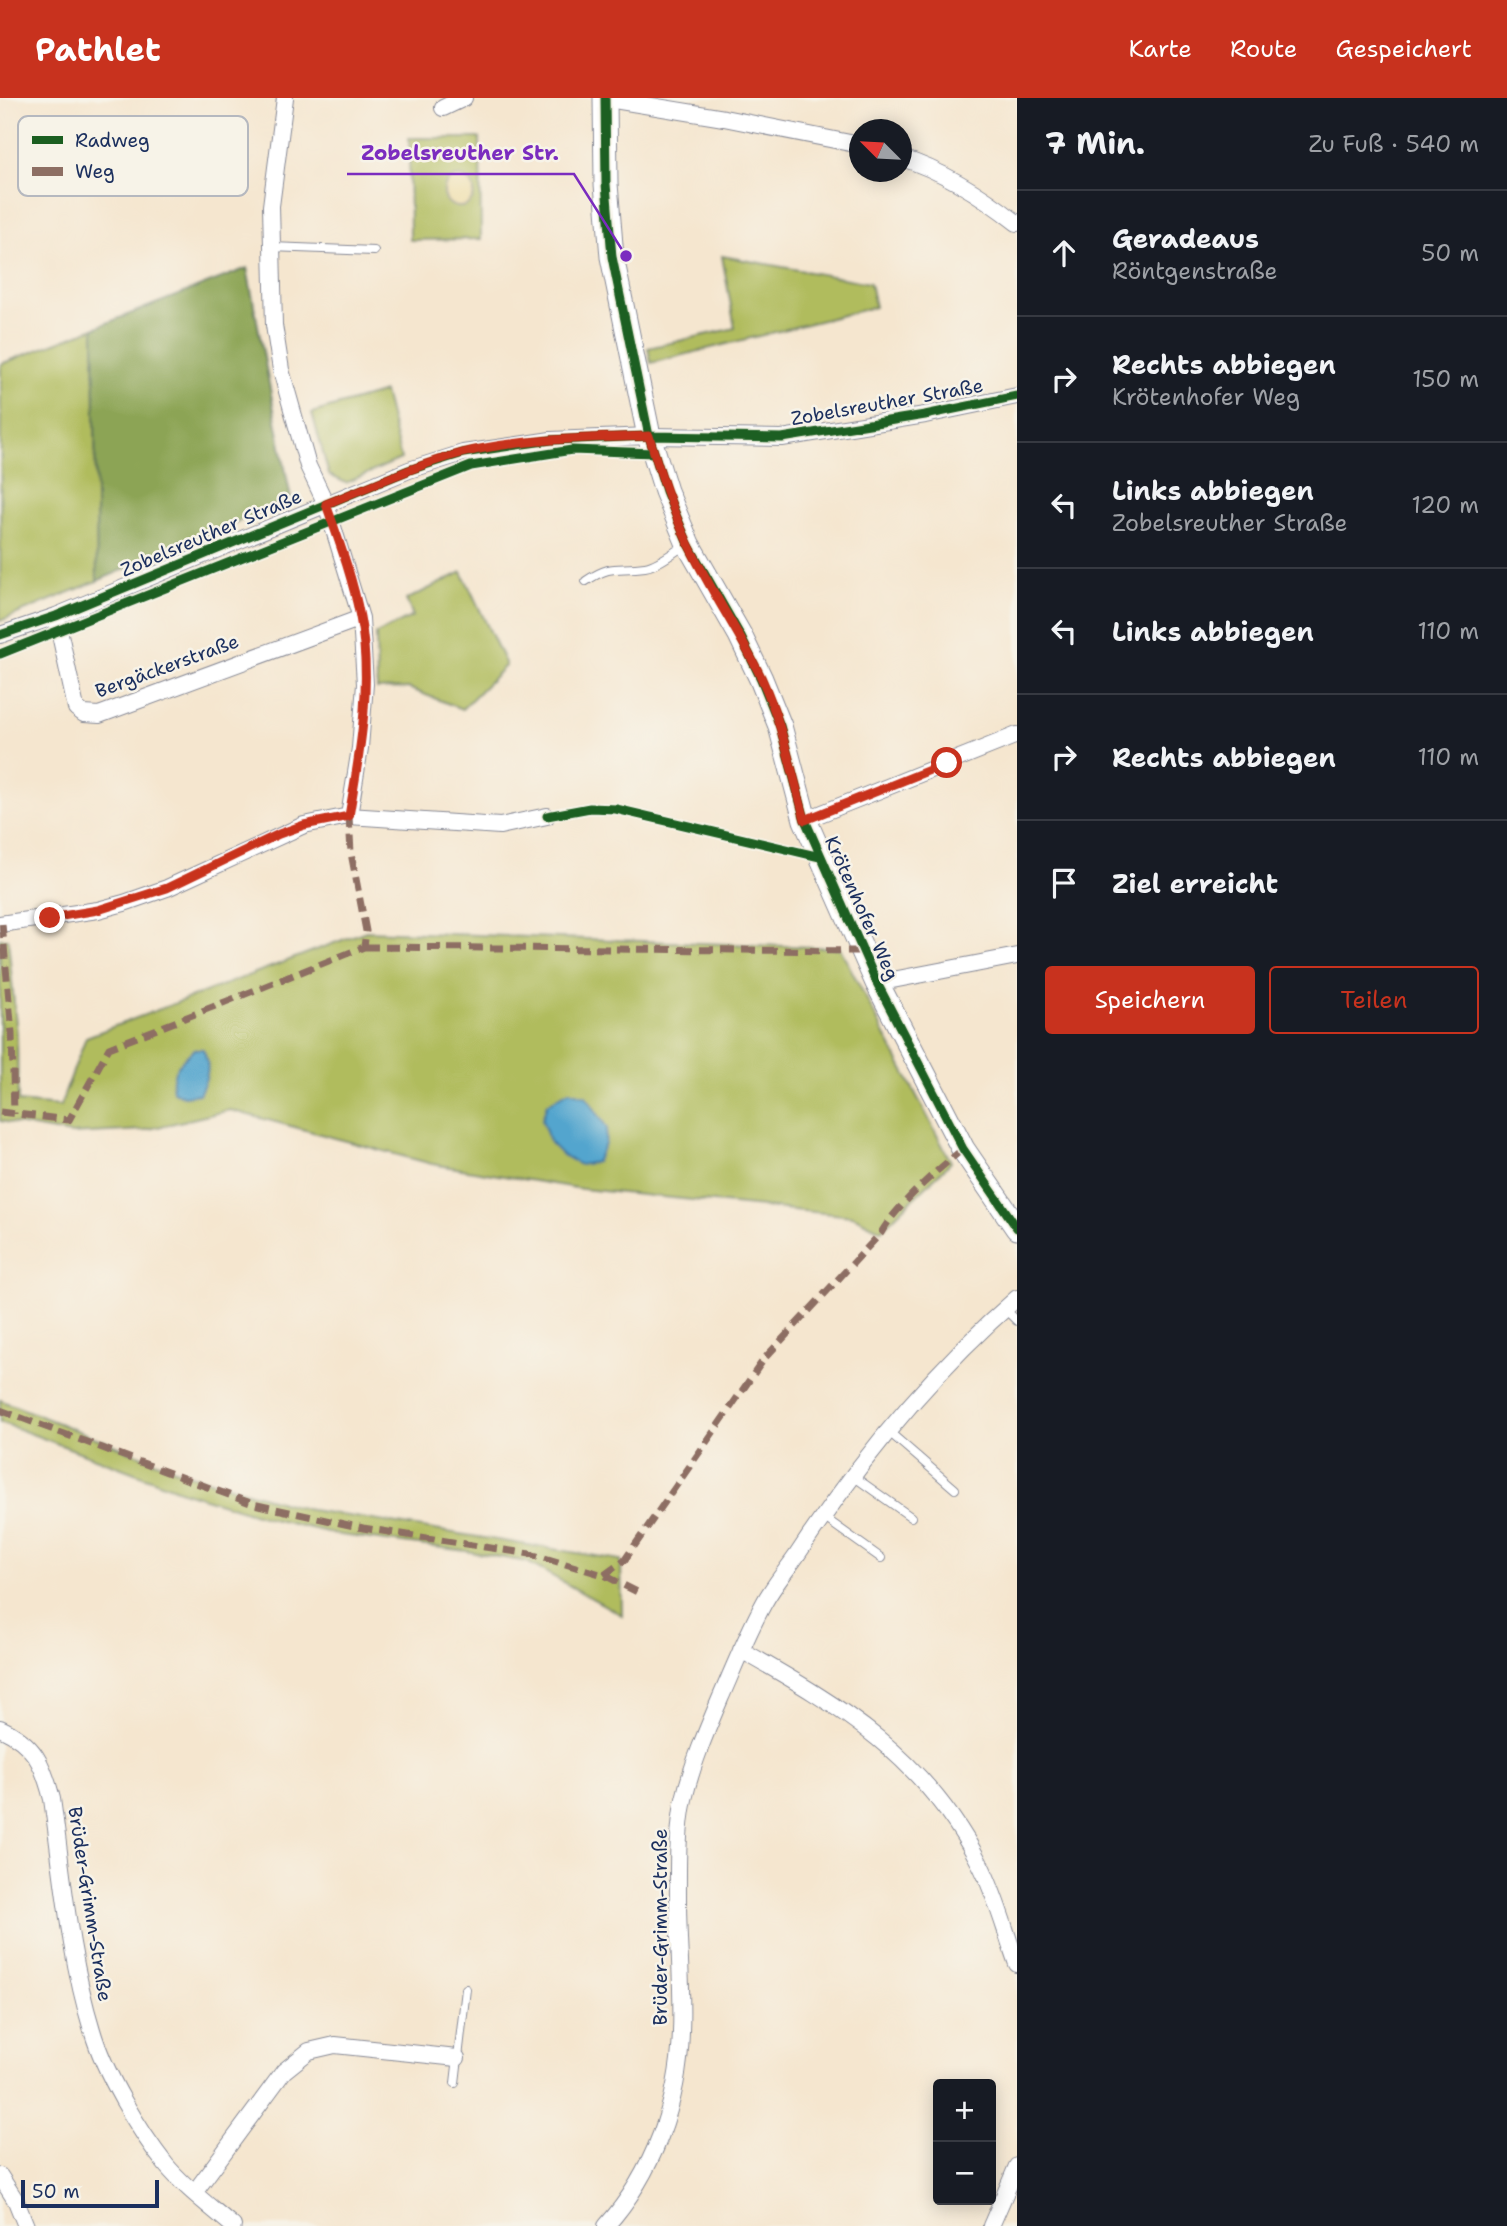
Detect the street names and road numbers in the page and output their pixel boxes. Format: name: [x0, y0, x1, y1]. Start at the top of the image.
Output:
street label: Zobelsreuther Straße: [789, 373, 985, 431]
street label: Zobelsreuther Straße: [117, 483, 305, 583]
street label: Bergäckerstraße: [92, 628, 242, 704]
street label: Krötenhofer Weg: [819, 832, 905, 984]
street label: Brüder-Grimm-Straße: [62, 1805, 118, 2003]
street label: Brüder-Grimm-Straße: [648, 1828, 673, 2026]

